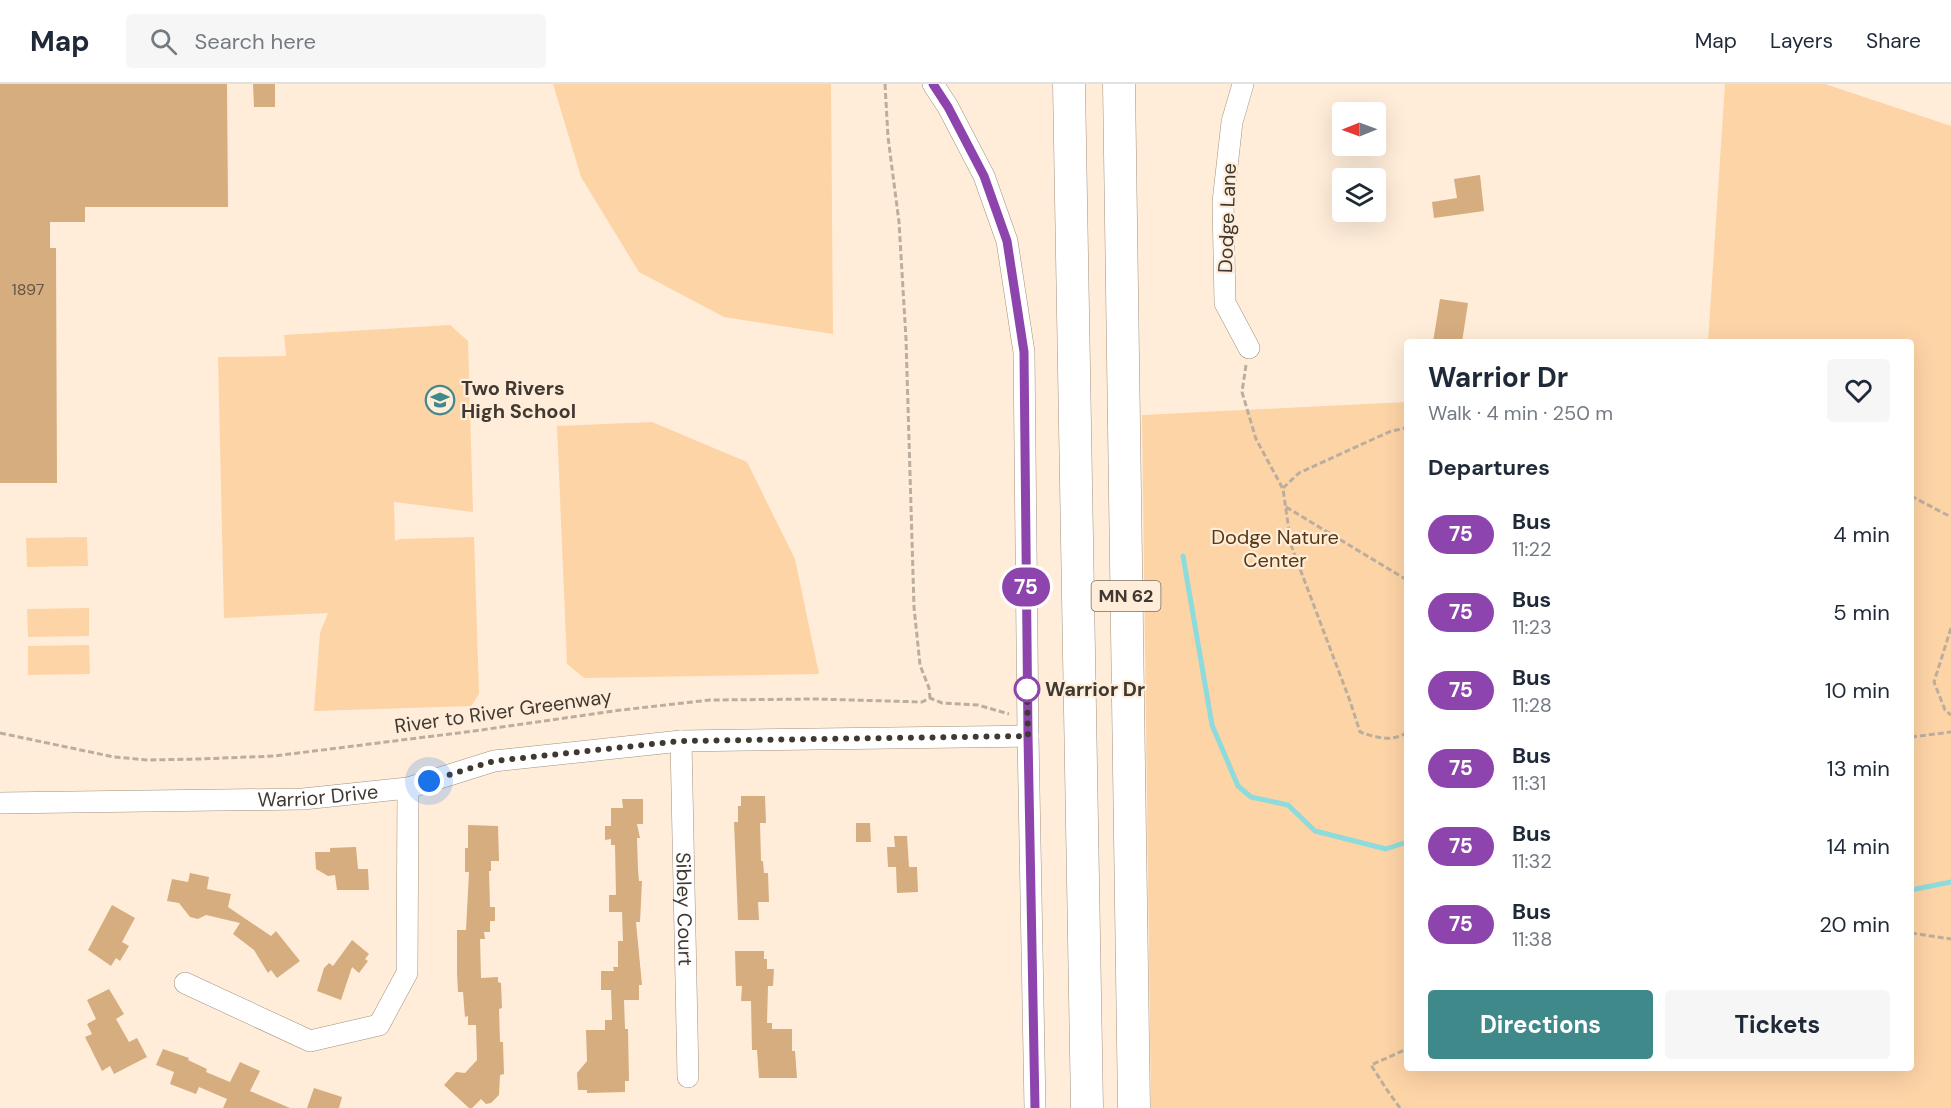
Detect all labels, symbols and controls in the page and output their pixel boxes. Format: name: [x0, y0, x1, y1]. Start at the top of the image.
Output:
search box: [126, 14, 546, 68]
text: Map: [30, 23, 90, 60]
icon: search: [147, 25, 180, 58]
text: Search here: [195, 27, 316, 56]
text: Map: [1695, 27, 1737, 55]
text: Layers: [1770, 27, 1833, 55]
text: Share: [1866, 27, 1921, 55]
north arrow: [1332, 102, 1386, 156]
map controls: [1332, 102, 1386, 222]
street label: Dodge Lane: [1212, 163, 1242, 273]
button: layers: [1332, 168, 1386, 222]
house number: 1897: [12, 279, 44, 300]
text: Warrior Dr: [1428, 359, 1568, 396]
button: heart: [1827, 359, 1890, 422]
place label: Two Rivers High School: [461, 375, 576, 424]
school or university icon: Two Rivers High School: [424, 384, 456, 416]
text: Walk · 4 min · 250 m: [1428, 400, 1613, 426]
text: Departures: [1428, 453, 1550, 482]
text: Bus: [1512, 507, 1551, 536]
text: 75: [1449, 520, 1473, 548]
text: 4 min: [1833, 520, 1890, 549]
park label: Dodge Nature Center: [1211, 524, 1339, 573]
text: 11:22: [1512, 536, 1552, 562]
line badge: 75: [999, 568, 1053, 606]
text: 75: [1014, 573, 1038, 601]
road number: MN 62: [1092, 581, 1160, 611]
text: Bus: [1512, 585, 1551, 614]
text: 75: [1449, 598, 1473, 626]
text: 5 min: [1833, 598, 1890, 627]
text: 11:23: [1512, 614, 1552, 640]
text: Bus: [1512, 663, 1551, 692]
marker: Warrior Dr: [1014, 676, 1040, 702]
place label: Warrior Dr: [1045, 676, 1145, 702]
text: 75: [1449, 676, 1473, 704]
text: 10 min: [1825, 676, 1890, 705]
street label: River to River Greenway: [393, 683, 613, 739]
text: 11:28: [1512, 692, 1552, 718]
text: Bus: [1512, 741, 1551, 770]
text: 75: [1449, 754, 1473, 782]
text: 13 min: [1827, 754, 1890, 783]
your location: [414, 766, 444, 796]
text: 11:31: [1512, 770, 1546, 796]
street label: Warrior Drive: [257, 778, 379, 813]
text: Bus: [1512, 819, 1551, 848]
text: 75: [1449, 832, 1473, 860]
text: 14 min: [1826, 832, 1890, 861]
text: 11:32: [1512, 848, 1552, 874]
street label: Sibley Court: [670, 852, 699, 966]
text: Bus: [1512, 897, 1551, 926]
text: 75: [1449, 910, 1473, 938]
text: 20 min: [1819, 910, 1890, 939]
text: 11:38: [1512, 926, 1553, 952]
button: Directions: [1428, 990, 1653, 1059]
button: Tickets: [1665, 990, 1890, 1059]

